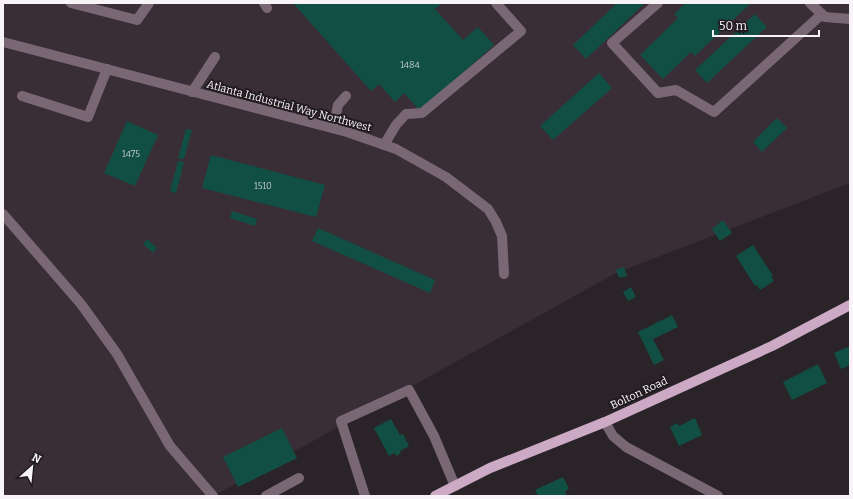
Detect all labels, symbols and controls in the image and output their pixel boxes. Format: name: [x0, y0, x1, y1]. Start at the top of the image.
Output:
scale bar: [713, 12, 819, 38]
text: 50 m: [719, 19, 748, 33]
house number: 1484: [400, 60, 421, 70]
street label: Atlanta Industrial Way Northwest: [205, 78, 373, 134]
house number: 1475: [122, 149, 140, 159]
house number: 1510: [254, 181, 272, 191]
street label: Bolton Road: [608, 374, 670, 412]
north arrow: [12, 447, 52, 487]
text: N: [30, 451, 43, 466]

